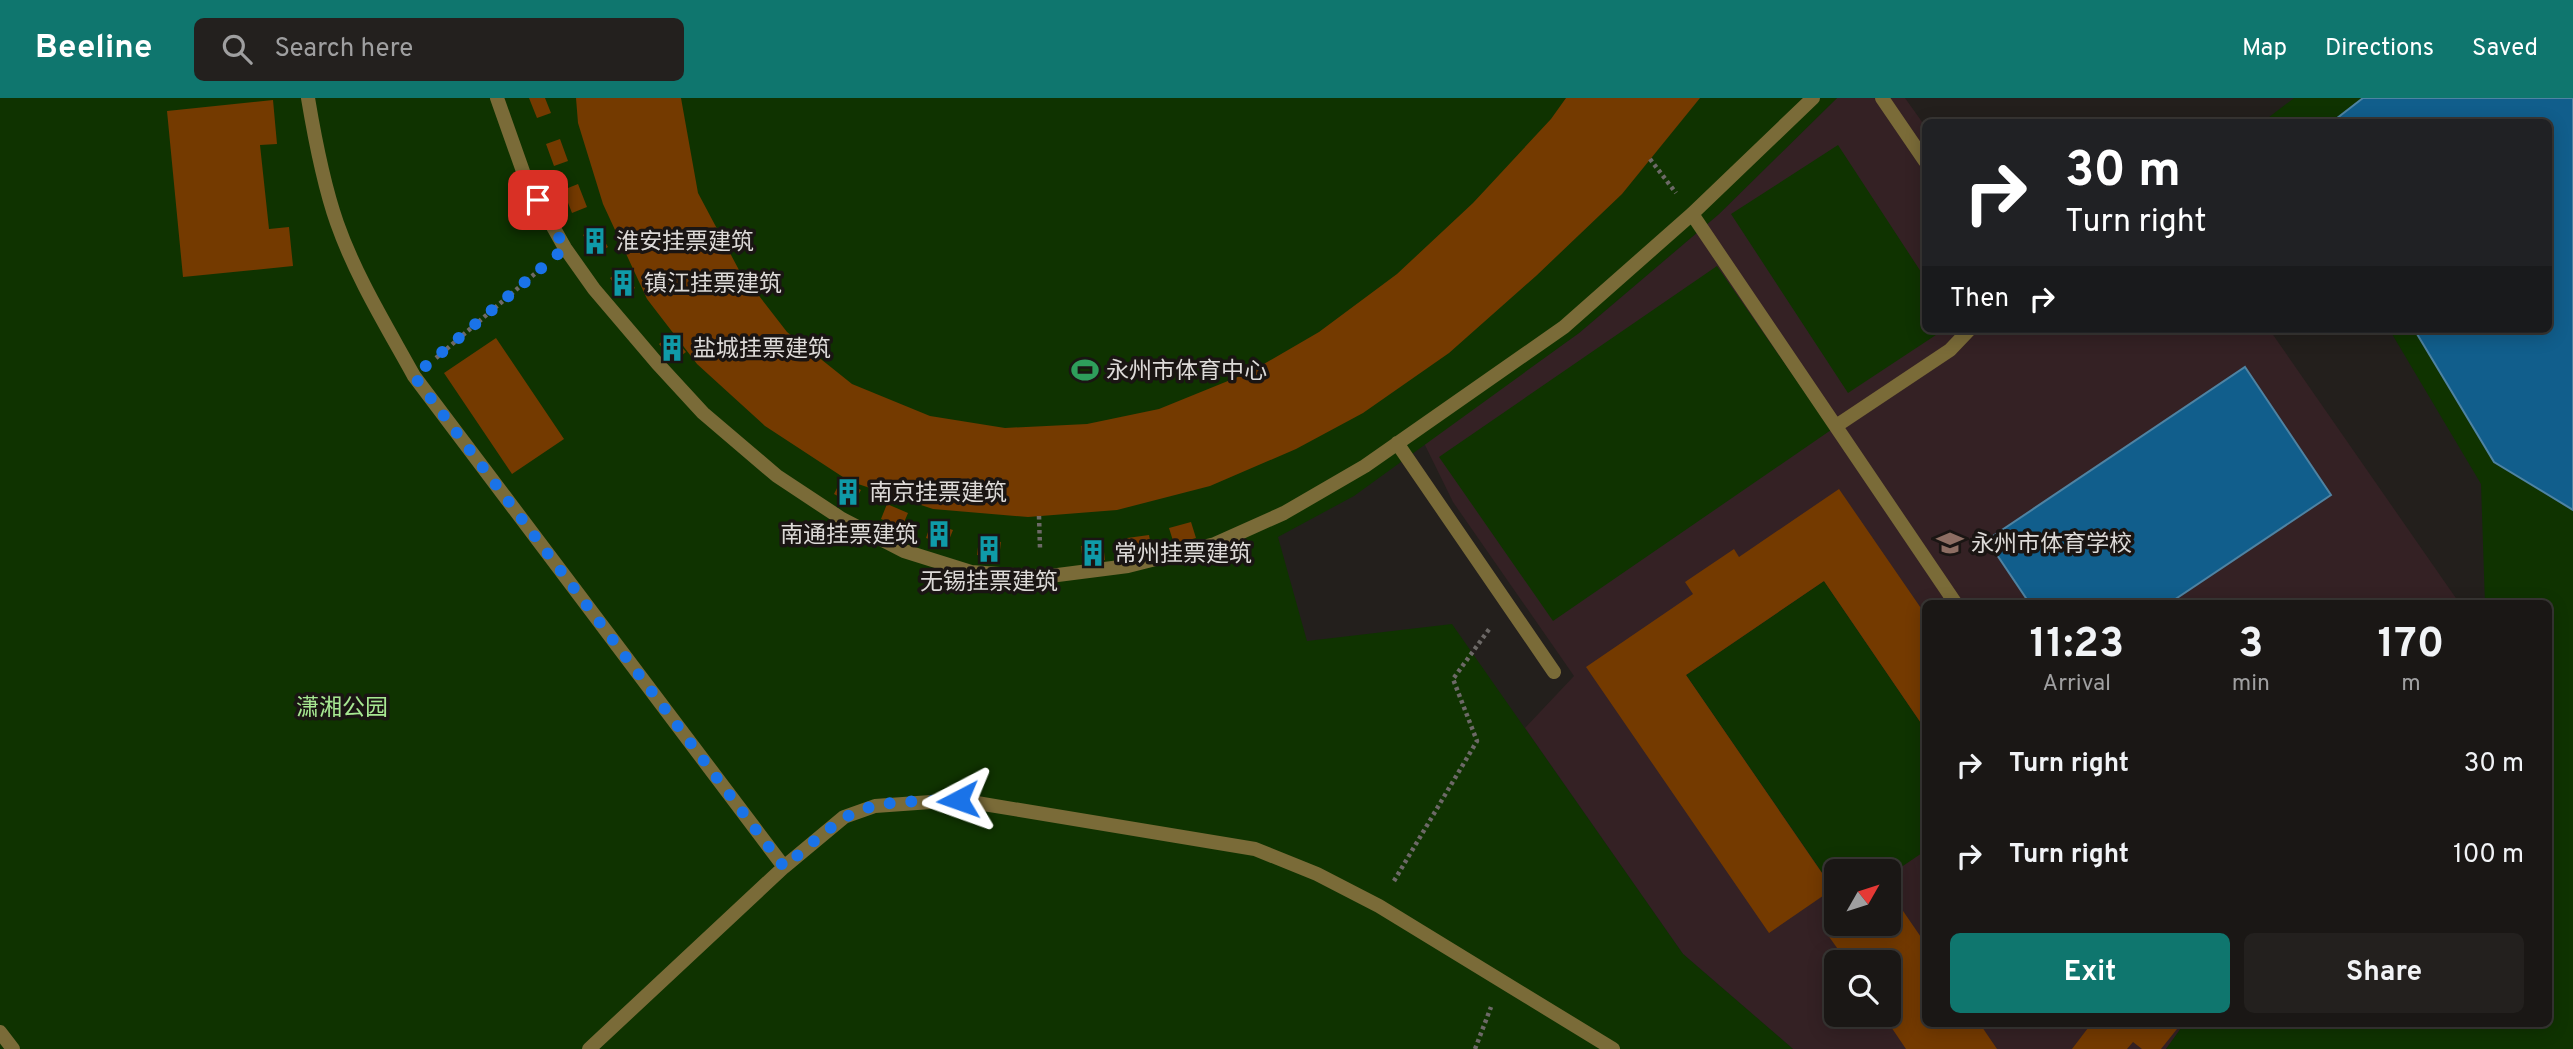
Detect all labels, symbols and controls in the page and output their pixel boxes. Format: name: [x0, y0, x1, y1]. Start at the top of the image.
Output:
search box: [194, 18, 684, 81]
text: Beeline: [35, 28, 152, 70]
icon: search: [218, 30, 256, 68]
text: Search here: [274, 33, 413, 66]
text: Map: [2242, 34, 2287, 64]
text: Directions: [2325, 34, 2434, 64]
text: Saved: [2472, 34, 2538, 64]
text: 30 m: [2065, 142, 2181, 204]
icon: right: [1950, 147, 2041, 238]
pin: [508, 170, 568, 230]
icon: arrive: [519, 181, 557, 219]
text: Turn right: [2065, 203, 2207, 243]
building icon: 淮安挂票建筑: [580, 226, 610, 256]
place label: 淮安挂票建筑: [616, 229, 754, 258]
building icon: 镇江挂票建筑: [608, 268, 638, 298]
place label: 镇江挂票建筑: [644, 271, 782, 300]
icon: right: [2023, 280, 2061, 318]
text: Then: [1950, 283, 2009, 316]
building icon: 盐城挂票建筑: [657, 333, 687, 363]
place label: 盐城挂票建筑: [693, 336, 831, 365]
sports icon: 永州市体育中心: [1070, 355, 1100, 385]
place label: 永州市体育中心: [1106, 358, 1267, 387]
building icon: 南京挂票建筑: [833, 477, 863, 507]
place label: 南京挂票建筑: [869, 480, 1007, 509]
building icon: 南通挂票建筑: [924, 519, 954, 549]
place label: 南通挂票建筑: [780, 522, 918, 551]
school or university icon: 永州市体育学校: [1935, 528, 1965, 558]
place label: 永州市体育学校: [1971, 531, 2132, 560]
building icon: 无锡挂票建筑: [974, 534, 1004, 564]
building icon: 常州挂票建筑: [1078, 538, 1108, 568]
place label: 常州挂票建筑: [1114, 541, 1252, 570]
place label: 无锡挂票建筑: [920, 569, 1058, 598]
text: 11:23: [2030, 619, 2124, 672]
text: 3: [2238, 619, 2263, 672]
text: 170: [2378, 619, 2444, 672]
text: Arrival: [2043, 670, 2111, 699]
text: min: [2232, 670, 2270, 699]
text: m: [2401, 670, 2421, 699]
park label: 潇湘公园: [296, 695, 388, 724]
icon: right: [1950, 746, 1988, 784]
text: Turn right: [2009, 748, 2129, 781]
text: 30 m: [2464, 748, 2524, 781]
position arrow: [921, 763, 995, 837]
icon: right: [1950, 837, 1988, 875]
text: Turn right: [2009, 839, 2129, 872]
text: 100 m: [2453, 839, 2524, 872]
north arrow: [1824, 859, 1900, 936]
map controls: [1824, 859, 1901, 1027]
button: Exit: [1950, 933, 2230, 1013]
button: Share: [2244, 933, 2524, 1013]
button: search: [1824, 950, 1901, 1027]

